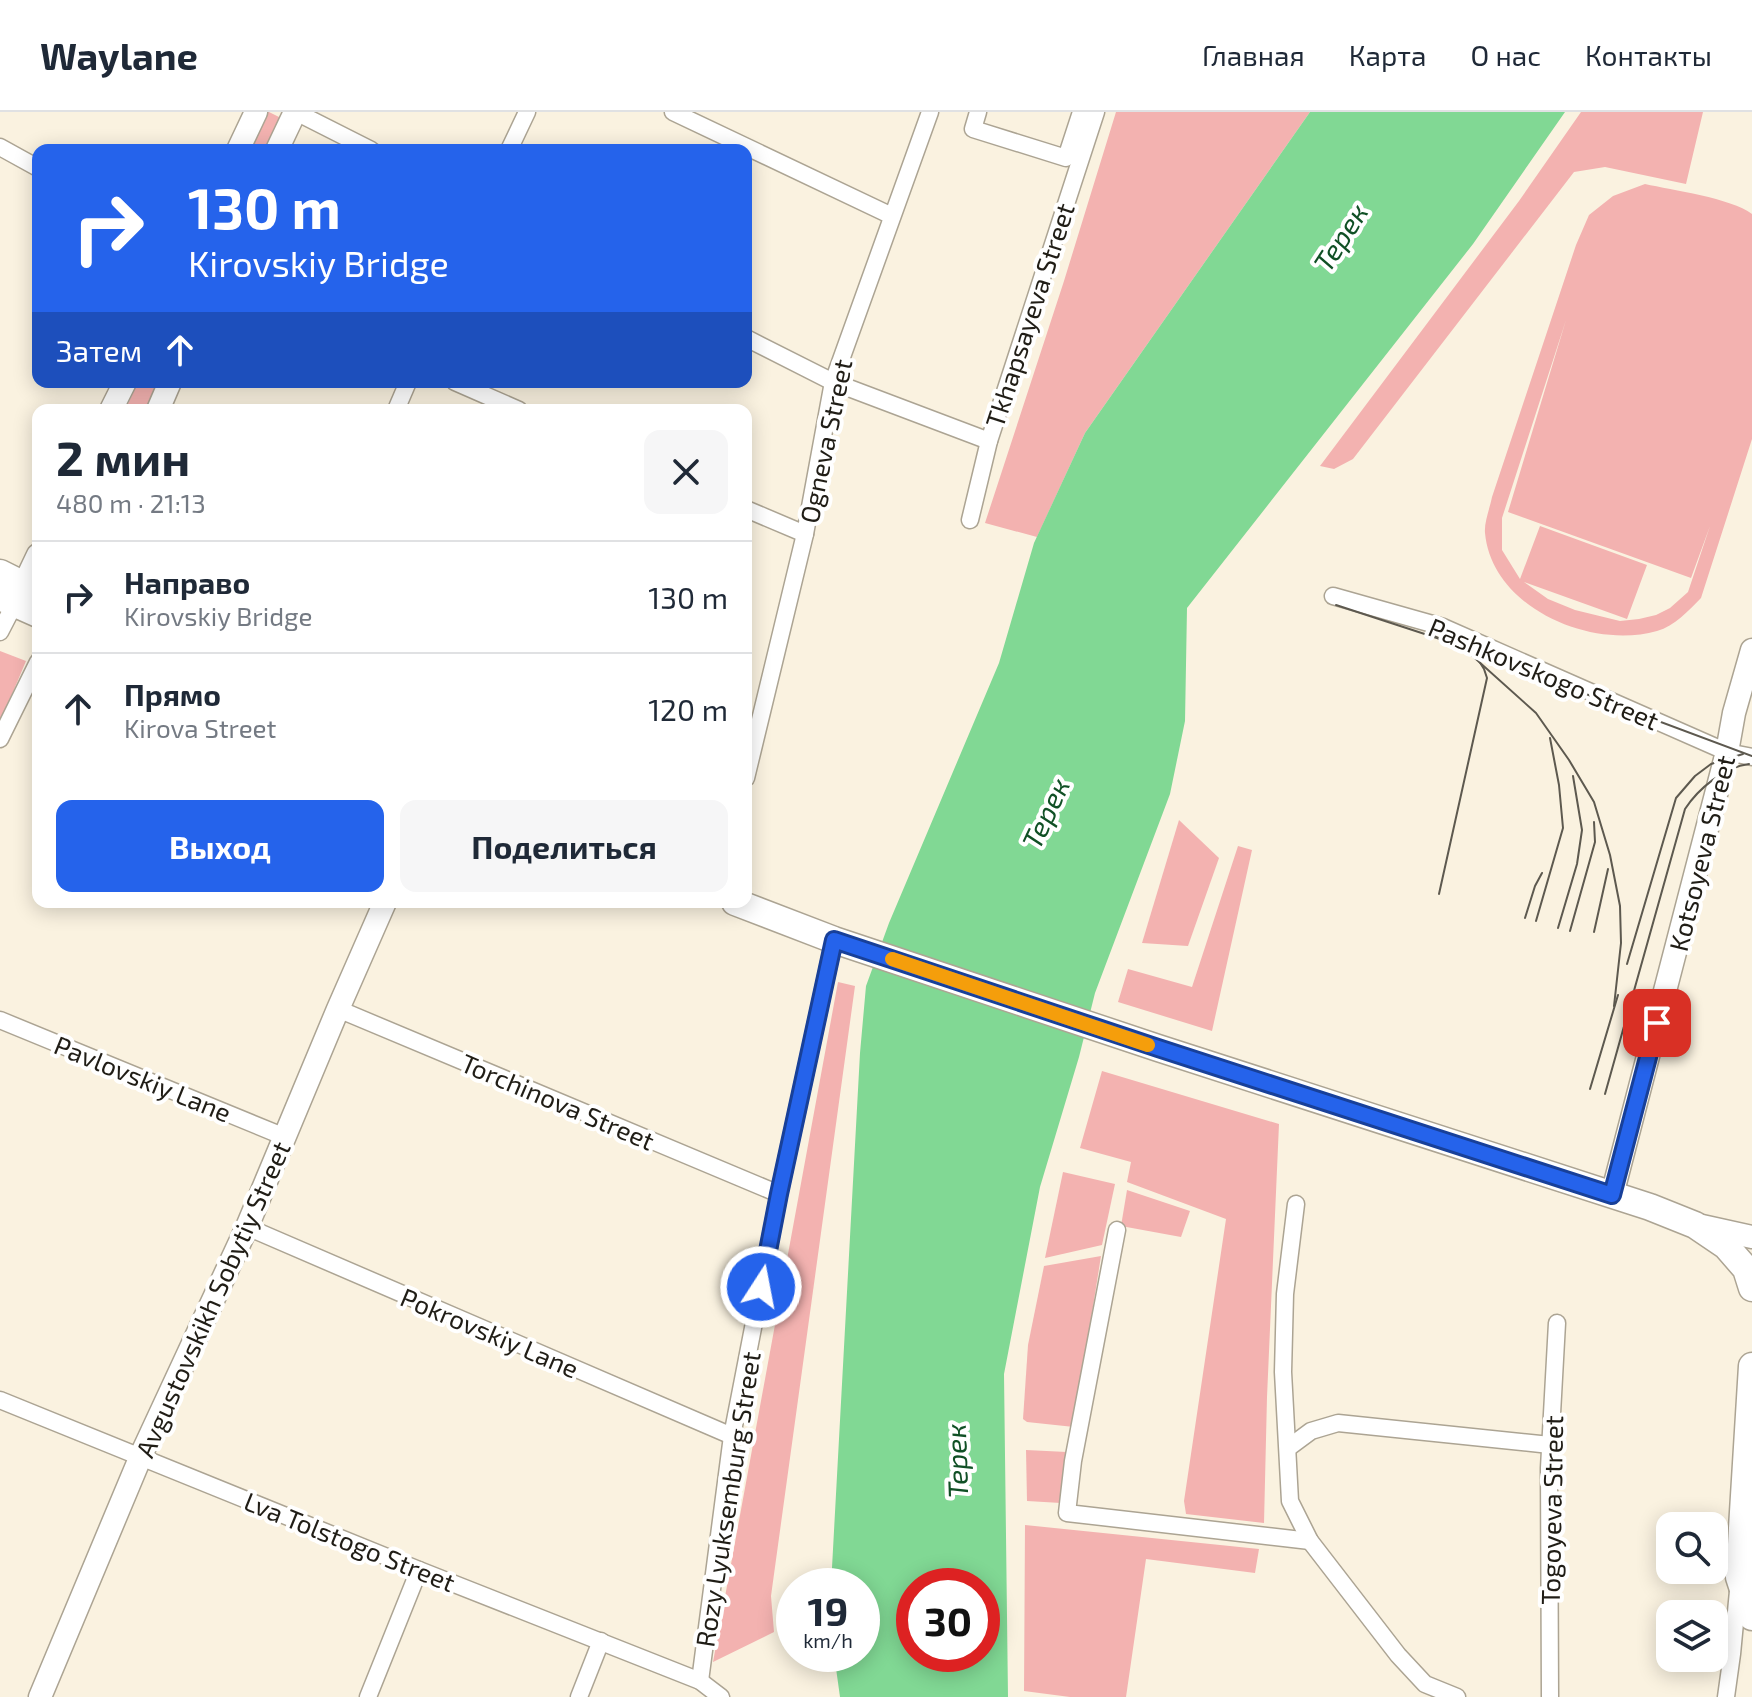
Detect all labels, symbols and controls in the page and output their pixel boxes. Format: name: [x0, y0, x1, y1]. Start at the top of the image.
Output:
text: Waylane: [40, 32, 198, 78]
text: Главная: [1202, 38, 1305, 72]
text: Карта: [1349, 38, 1427, 72]
text: О нас: [1471, 38, 1541, 72]
text: Контакты: [1585, 38, 1712, 72]
text: 130 m: [188, 173, 341, 240]
icon: right: [56, 176, 160, 280]
water label: Терек: [1306, 196, 1375, 277]
street label: Tkhapsayeva Street: [978, 199, 1080, 431]
text: Kirovskiy Bridge: [188, 241, 449, 284]
icon: ahead: [158, 328, 202, 372]
text: Затем: [56, 332, 142, 368]
street label: Ogneva Street: [792, 356, 858, 526]
text: 2 мин: [56, 428, 190, 486]
button: close: [644, 430, 728, 514]
text: 480 m · 21:13: [56, 487, 206, 518]
text: Направо: [124, 564, 250, 600]
icon: right: [56, 575, 100, 619]
text: 130 m: [648, 579, 728, 615]
text: Kirovskiy Bridge: [124, 600, 312, 631]
street label: Pashkovskogo Street: [1424, 610, 1664, 736]
text: Прямо: [124, 676, 221, 712]
icon: ahead: [56, 687, 100, 731]
text: 120 m: [648, 691, 728, 727]
text: Kirova Street: [124, 712, 277, 743]
street label: Kotsoyeva Street: [1662, 752, 1740, 954]
water label: Терек: [1014, 772, 1076, 854]
button: Выход: [56, 800, 384, 892]
button: Поделиться: [400, 800, 728, 892]
pin: [1623, 989, 1691, 1057]
icon: arrive: [1635, 1001, 1679, 1045]
street label: Pavlovskiy Lane: [50, 1028, 236, 1128]
street label: Torchinova Street: [457, 1046, 659, 1156]
street label: Avgustovskikh Sobytiy Street: [128, 1136, 296, 1462]
position arrow: [719, 1245, 803, 1329]
street label: Pokrovskiy Lane: [396, 1281, 584, 1383]
street label: Rozy Lyuksemburg Street: [688, 1349, 766, 1649]
street label: Togoyeva Street: [1534, 1415, 1568, 1605]
water label: Терек: [938, 1423, 974, 1499]
street label: Lva Tolstogo Street: [240, 1485, 460, 1597]
map controls: [1656, 1512, 1728, 1672]
button: search: [1656, 1512, 1728, 1584]
speed limit sign: 30: [896, 1568, 1000, 1672]
text: 19: [808, 1586, 848, 1634]
button: layers: [1656, 1600, 1728, 1672]
text: km/h: [803, 1628, 853, 1652]

